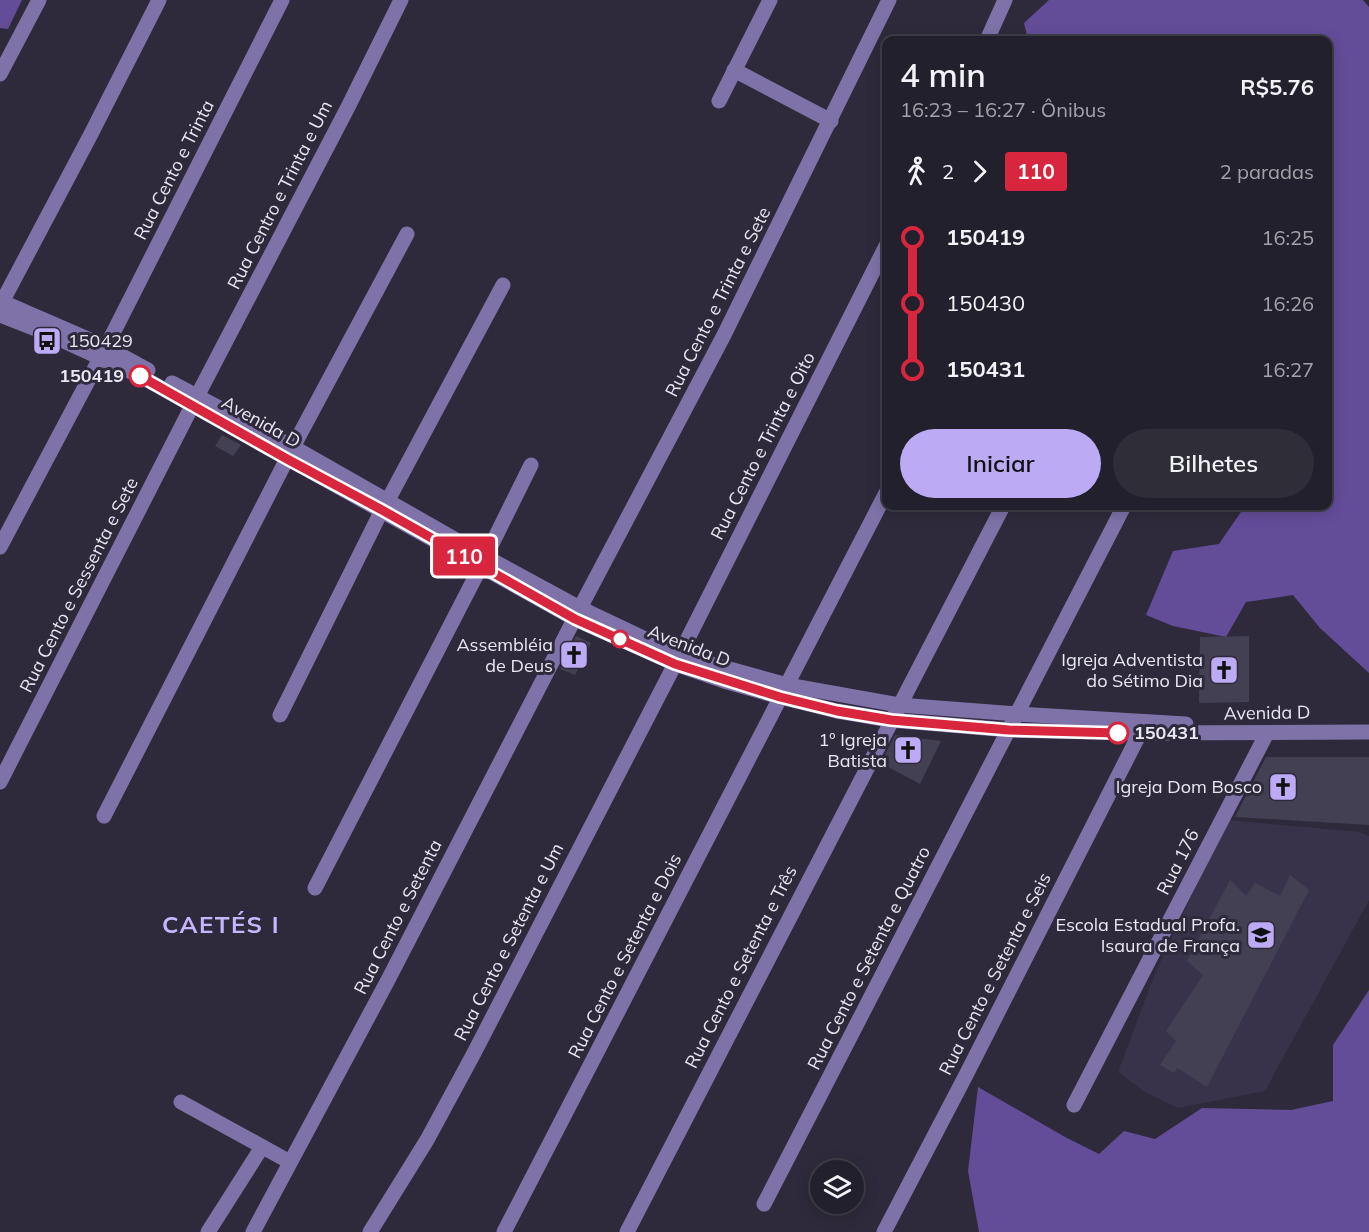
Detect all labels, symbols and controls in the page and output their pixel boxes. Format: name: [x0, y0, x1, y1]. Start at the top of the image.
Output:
text: 4 min: [900, 54, 986, 95]
text: R$5.76: [1240, 73, 1314, 101]
street label: Rua Cento e Trinta: [128, 96, 219, 244]
street label: Rua Centro e Trinta e Um: [222, 97, 337, 293]
text: 16:23 – 16:27 · Ônibus: [900, 97, 1106, 122]
icon: walk: [900, 155, 933, 188]
icon: forward: [963, 155, 996, 188]
text: 110: [1017, 158, 1055, 184]
text: 2: [942, 159, 954, 184]
text: 2 paradas: [1220, 159, 1314, 184]
street label: Rua Cento e Trinta e Sete: [660, 203, 776, 401]
text: 150419: [946, 223, 1025, 251]
text: 16:25: [1261, 225, 1314, 250]
text: 150430: [946, 289, 1025, 317]
text: 16:26: [1261, 291, 1314, 316]
bus stop icon: 150429: [31, 325, 63, 357]
place label: 150429: [68, 329, 133, 352]
street label: Rua Cento e Trinta e Oito: [705, 348, 820, 544]
text: 150431: [946, 355, 1025, 383]
text: 16:27: [1261, 357, 1314, 382]
place label: 150419: [59, 364, 124, 387]
marker: 150419: [129, 365, 151, 387]
street label: Avenida D: [218, 391, 305, 453]
button: Iniciar: [900, 429, 1101, 498]
button: Bilhetes: [1113, 429, 1314, 498]
street label: Rua Cento e Sessenta e Sete: [14, 473, 143, 696]
line badge: 110: [430, 536, 498, 576]
text: 110: [445, 543, 483, 569]
street label: Avenida D: [645, 619, 734, 672]
unlabelled marker: [611, 630, 629, 648]
place label: Assembléia de Deus: [456, 633, 553, 677]
church icon: Assembléia de Deus: [558, 639, 590, 671]
place label: Igreja Adventista do Sétimo Dia: [1061, 648, 1203, 692]
church icon: Igreja Adventista do Sétimo Dia: [1208, 654, 1240, 686]
street label: Avenida D: [1224, 700, 1310, 725]
place label: 150431: [1134, 721, 1199, 744]
marker: 150431: [1107, 722, 1129, 744]
place label: 1º Igreja Batista: [819, 728, 887, 772]
church icon: 1º Igreja Batista: [892, 734, 924, 766]
church icon: Igreja Dom Bosco: [1267, 771, 1299, 803]
place label: Igreja Dom Bosco: [1116, 775, 1262, 798]
street label: Rua 176: [1151, 825, 1204, 899]
street label: Rua Cento e Setenta: [349, 836, 447, 998]
street label: Rua Cento e Setenta e Um: [449, 839, 568, 1044]
street label: Rua Cento e Setenta e Quatro: [802, 842, 935, 1073]
street label: Rua Cento e Setenta e Dois: [563, 849, 686, 1062]
street label: Rua Cento e Setenta e Três: [679, 861, 802, 1072]
street label: Rua Cento e Setenta e Seis: [933, 869, 1056, 1079]
district label: CAETÉS I: [162, 909, 280, 939]
place label: Escola Estadual Profa. Isaura de França: [1055, 913, 1240, 957]
school or university icon: Escola Estadual Profa. Isaura de França: [1245, 919, 1277, 951]
map controls: [810, 1160, 864, 1214]
button: layers: [810, 1160, 864, 1214]

